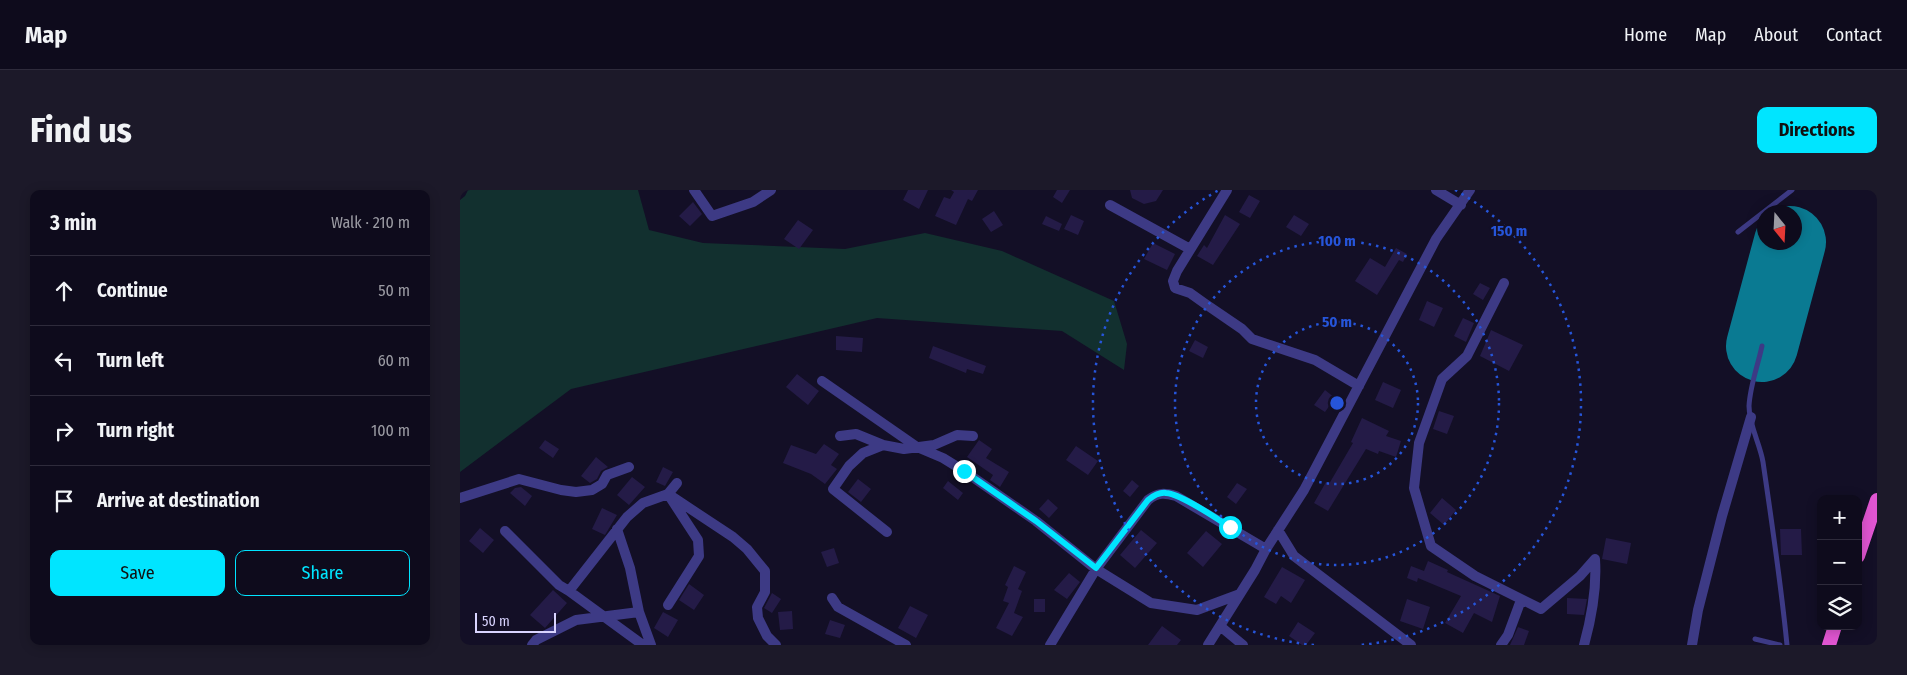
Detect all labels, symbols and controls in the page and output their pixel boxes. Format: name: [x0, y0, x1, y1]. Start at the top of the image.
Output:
text: Map: [25, 21, 67, 49]
text: Home: [1624, 24, 1667, 46]
text: Map: [1695, 24, 1726, 46]
text: About: [1754, 24, 1798, 46]
text: Contact: [1826, 24, 1882, 46]
button: Directions: [1757, 107, 1877, 153]
text: Find us: [30, 109, 132, 151]
north arrow: [1757, 205, 1802, 250]
text: 3 min: [50, 210, 97, 236]
text: Walk · 210 m: [331, 213, 410, 232]
text: 150 m: [1491, 222, 1527, 240]
text: 100 m: [1318, 232, 1356, 250]
icon: ahead: [50, 277, 78, 305]
text: Continue: [97, 279, 168, 302]
text: 50 m: [378, 281, 410, 300]
text: 50 m: [1322, 313, 1352, 331]
icon: left: [50, 347, 78, 375]
text: Turn left: [97, 349, 164, 372]
text: 60 m: [378, 351, 410, 370]
centre of rings: [1328, 394, 1346, 412]
icon: right: [50, 417, 78, 445]
text: Turn right: [97, 419, 174, 442]
text: 100 m: [371, 421, 410, 440]
route end: [953, 460, 976, 483]
icon: arrive: [50, 487, 78, 515]
text: Arrive at destination: [97, 489, 260, 512]
map controls: [1817, 495, 1862, 630]
button: +: [1817, 495, 1862, 540]
route start: [1219, 516, 1242, 539]
button: −: [1817, 540, 1862, 585]
button: Save: [50, 550, 225, 596]
button: Share: [235, 550, 410, 596]
button: layers: [1817, 585, 1862, 630]
scale bar: [475, 610, 556, 633]
text: 50 m: [482, 613, 510, 630]

